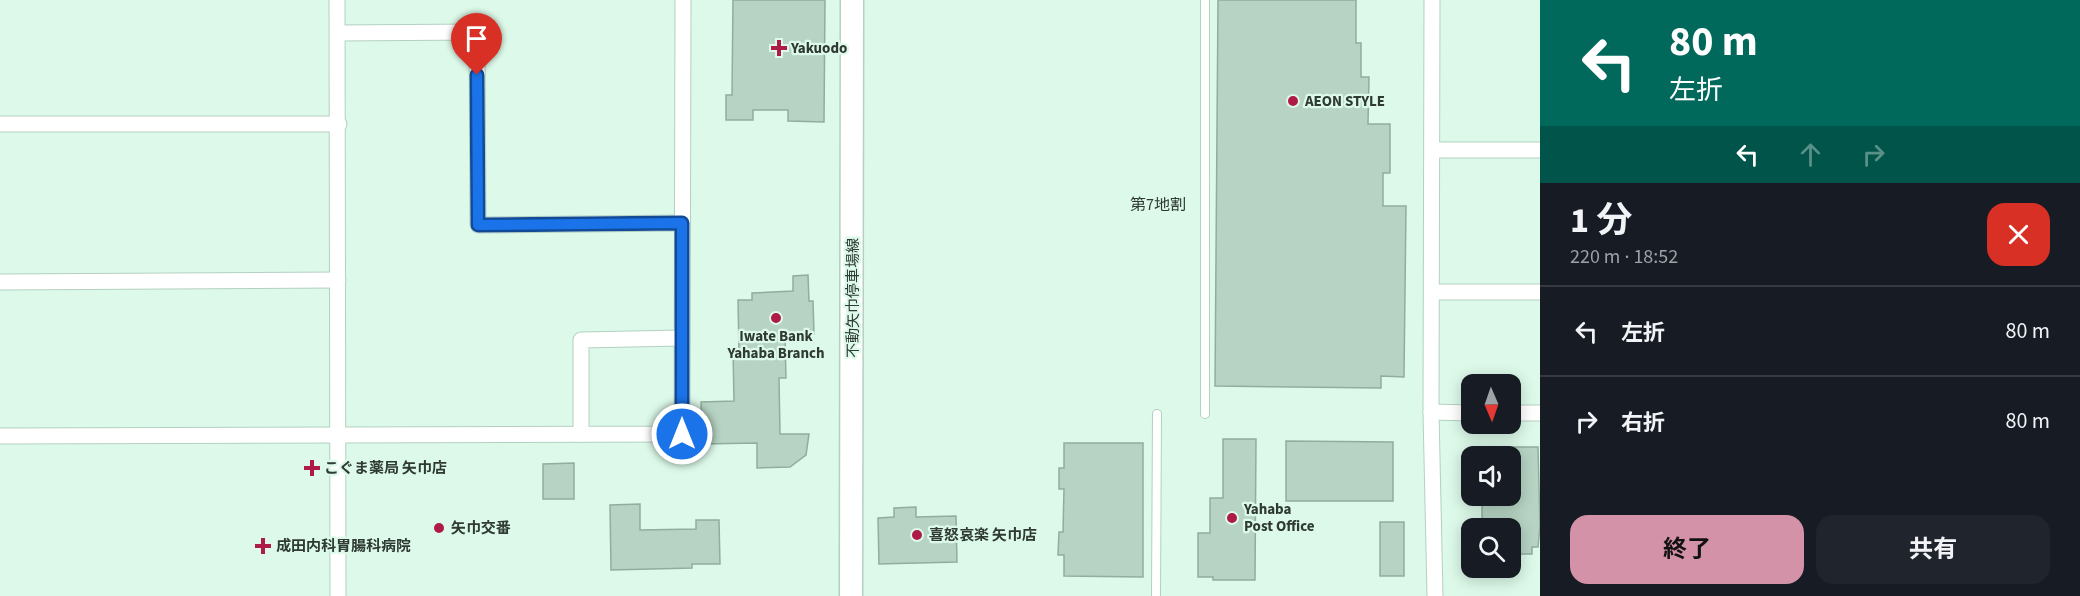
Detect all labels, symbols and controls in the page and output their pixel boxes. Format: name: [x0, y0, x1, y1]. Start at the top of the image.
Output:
text: 80 m: [1669, 12, 1758, 72]
pin: [451, 13, 502, 75]
icon: arrive: [460, 22, 493, 55]
icon: left: [1570, 24, 1648, 102]
place label: Yakuodo: [790, 38, 847, 59]
marker: Yakuodo: [772, 41, 786, 55]
text: 左折: [1669, 71, 1723, 110]
place label: AEON STYLE: [1304, 91, 1385, 112]
marker: AEON STYLE: [1286, 94, 1300, 108]
icon: left: [1731, 138, 1764, 171]
icon: ahead: [1794, 138, 1827, 171]
icon: right: [1857, 138, 1890, 171]
district label: 第7地割: [1130, 194, 1186, 216]
text: 1 分: [1570, 195, 1632, 246]
button: close: [1987, 203, 2050, 266]
street label: 不動矢巾停車場線: [843, 238, 864, 358]
text: 220 m · 18:52: [1570, 243, 1678, 271]
marker: Iwate Bank Yahaba Branch: [769, 311, 783, 325]
icon: left: [1570, 315, 1603, 348]
text: 80 m: [2005, 315, 2050, 347]
text: 左折: [1621, 317, 1665, 349]
place label: Iwate Bank Yahaba Branch: [726, 326, 825, 364]
north arrow: [1461, 374, 1521, 434]
map controls: [1461, 374, 1521, 578]
position arrow: [650, 402, 714, 466]
icon: right: [1570, 405, 1603, 438]
text: 80 m: [2005, 405, 2050, 437]
text: 右折: [1621, 407, 1665, 439]
button: sound: [1461, 446, 1521, 506]
place label: こぐま薬局 矢巾店: [324, 458, 447, 479]
marker: こぐま薬局 矢巾店: [305, 461, 319, 475]
place label: Yahaba Post Office: [1243, 499, 1315, 537]
marker: Yahaba Post Office: [1225, 511, 1239, 525]
button: 終了: [1570, 515, 1804, 584]
button: 共有: [1816, 515, 2050, 584]
place label: 矢巾交番: [451, 518, 511, 539]
button: search: [1461, 518, 1521, 578]
marker: 矢巾交番: [432, 521, 446, 535]
place label: 喜怒哀楽 矢巾店: [929, 525, 1037, 546]
marker: 喜怒哀楽 矢巾店: [910, 528, 924, 542]
place label: 成田内科胃腸科病院: [276, 536, 411, 557]
marker: 成田内科胃腸科病院: [254, 537, 272, 555]

